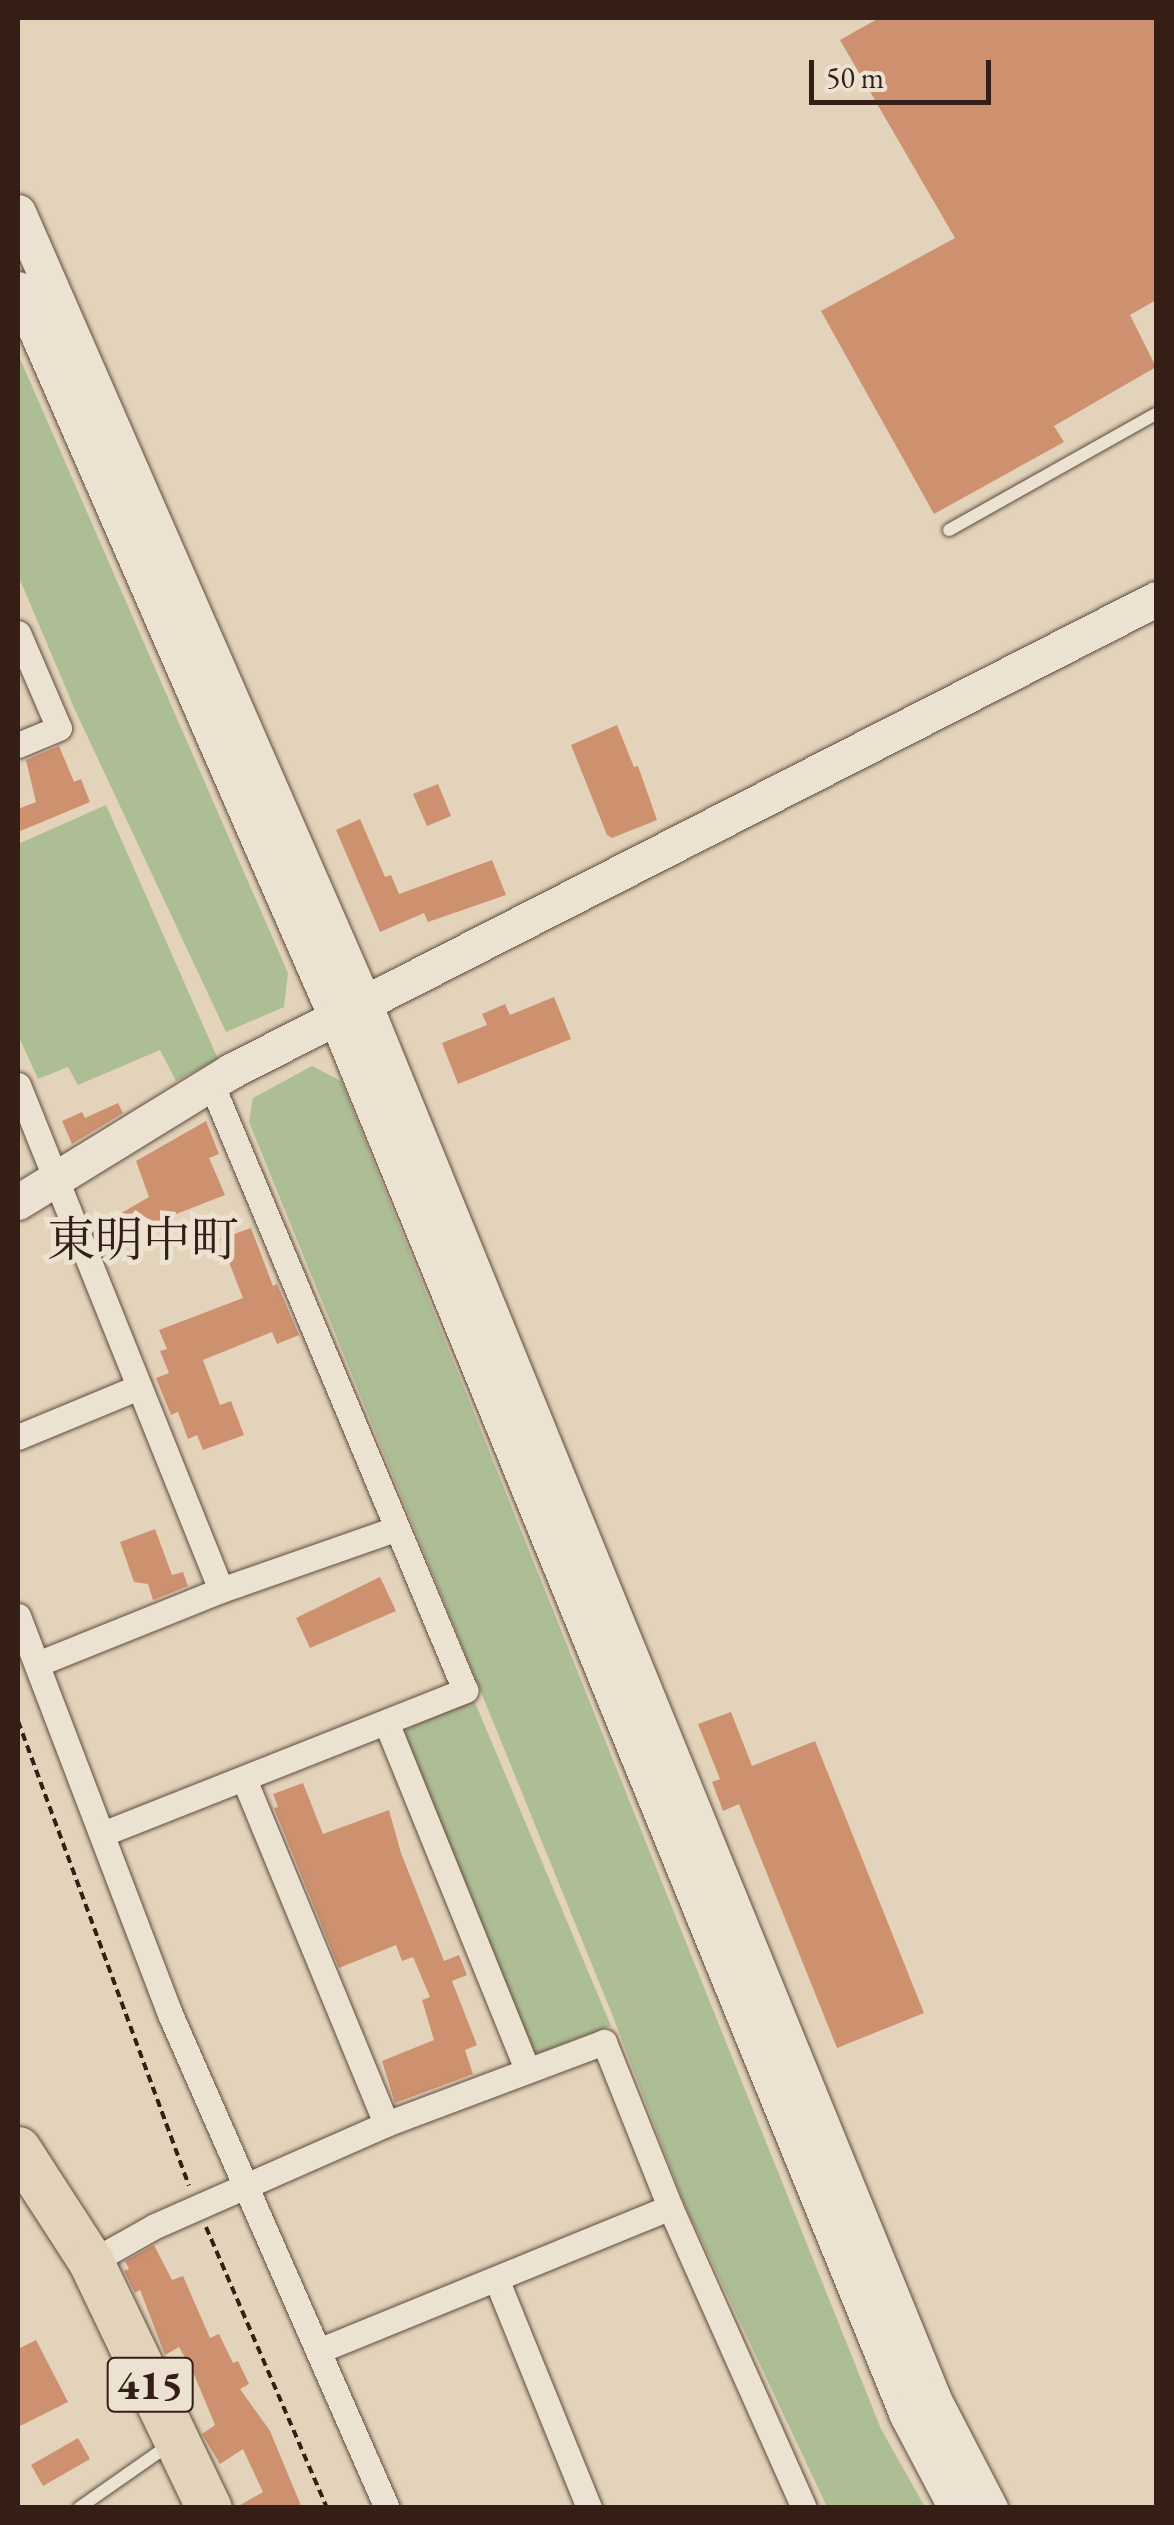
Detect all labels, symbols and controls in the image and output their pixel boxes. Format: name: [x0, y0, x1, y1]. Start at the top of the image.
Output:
scale bar: [814, 40, 996, 102]
text: 50 m: [826, 58, 884, 97]
district label: 東明中町: [47, 1211, 239, 1269]
road number: 415: [105, 2348, 195, 2422]

